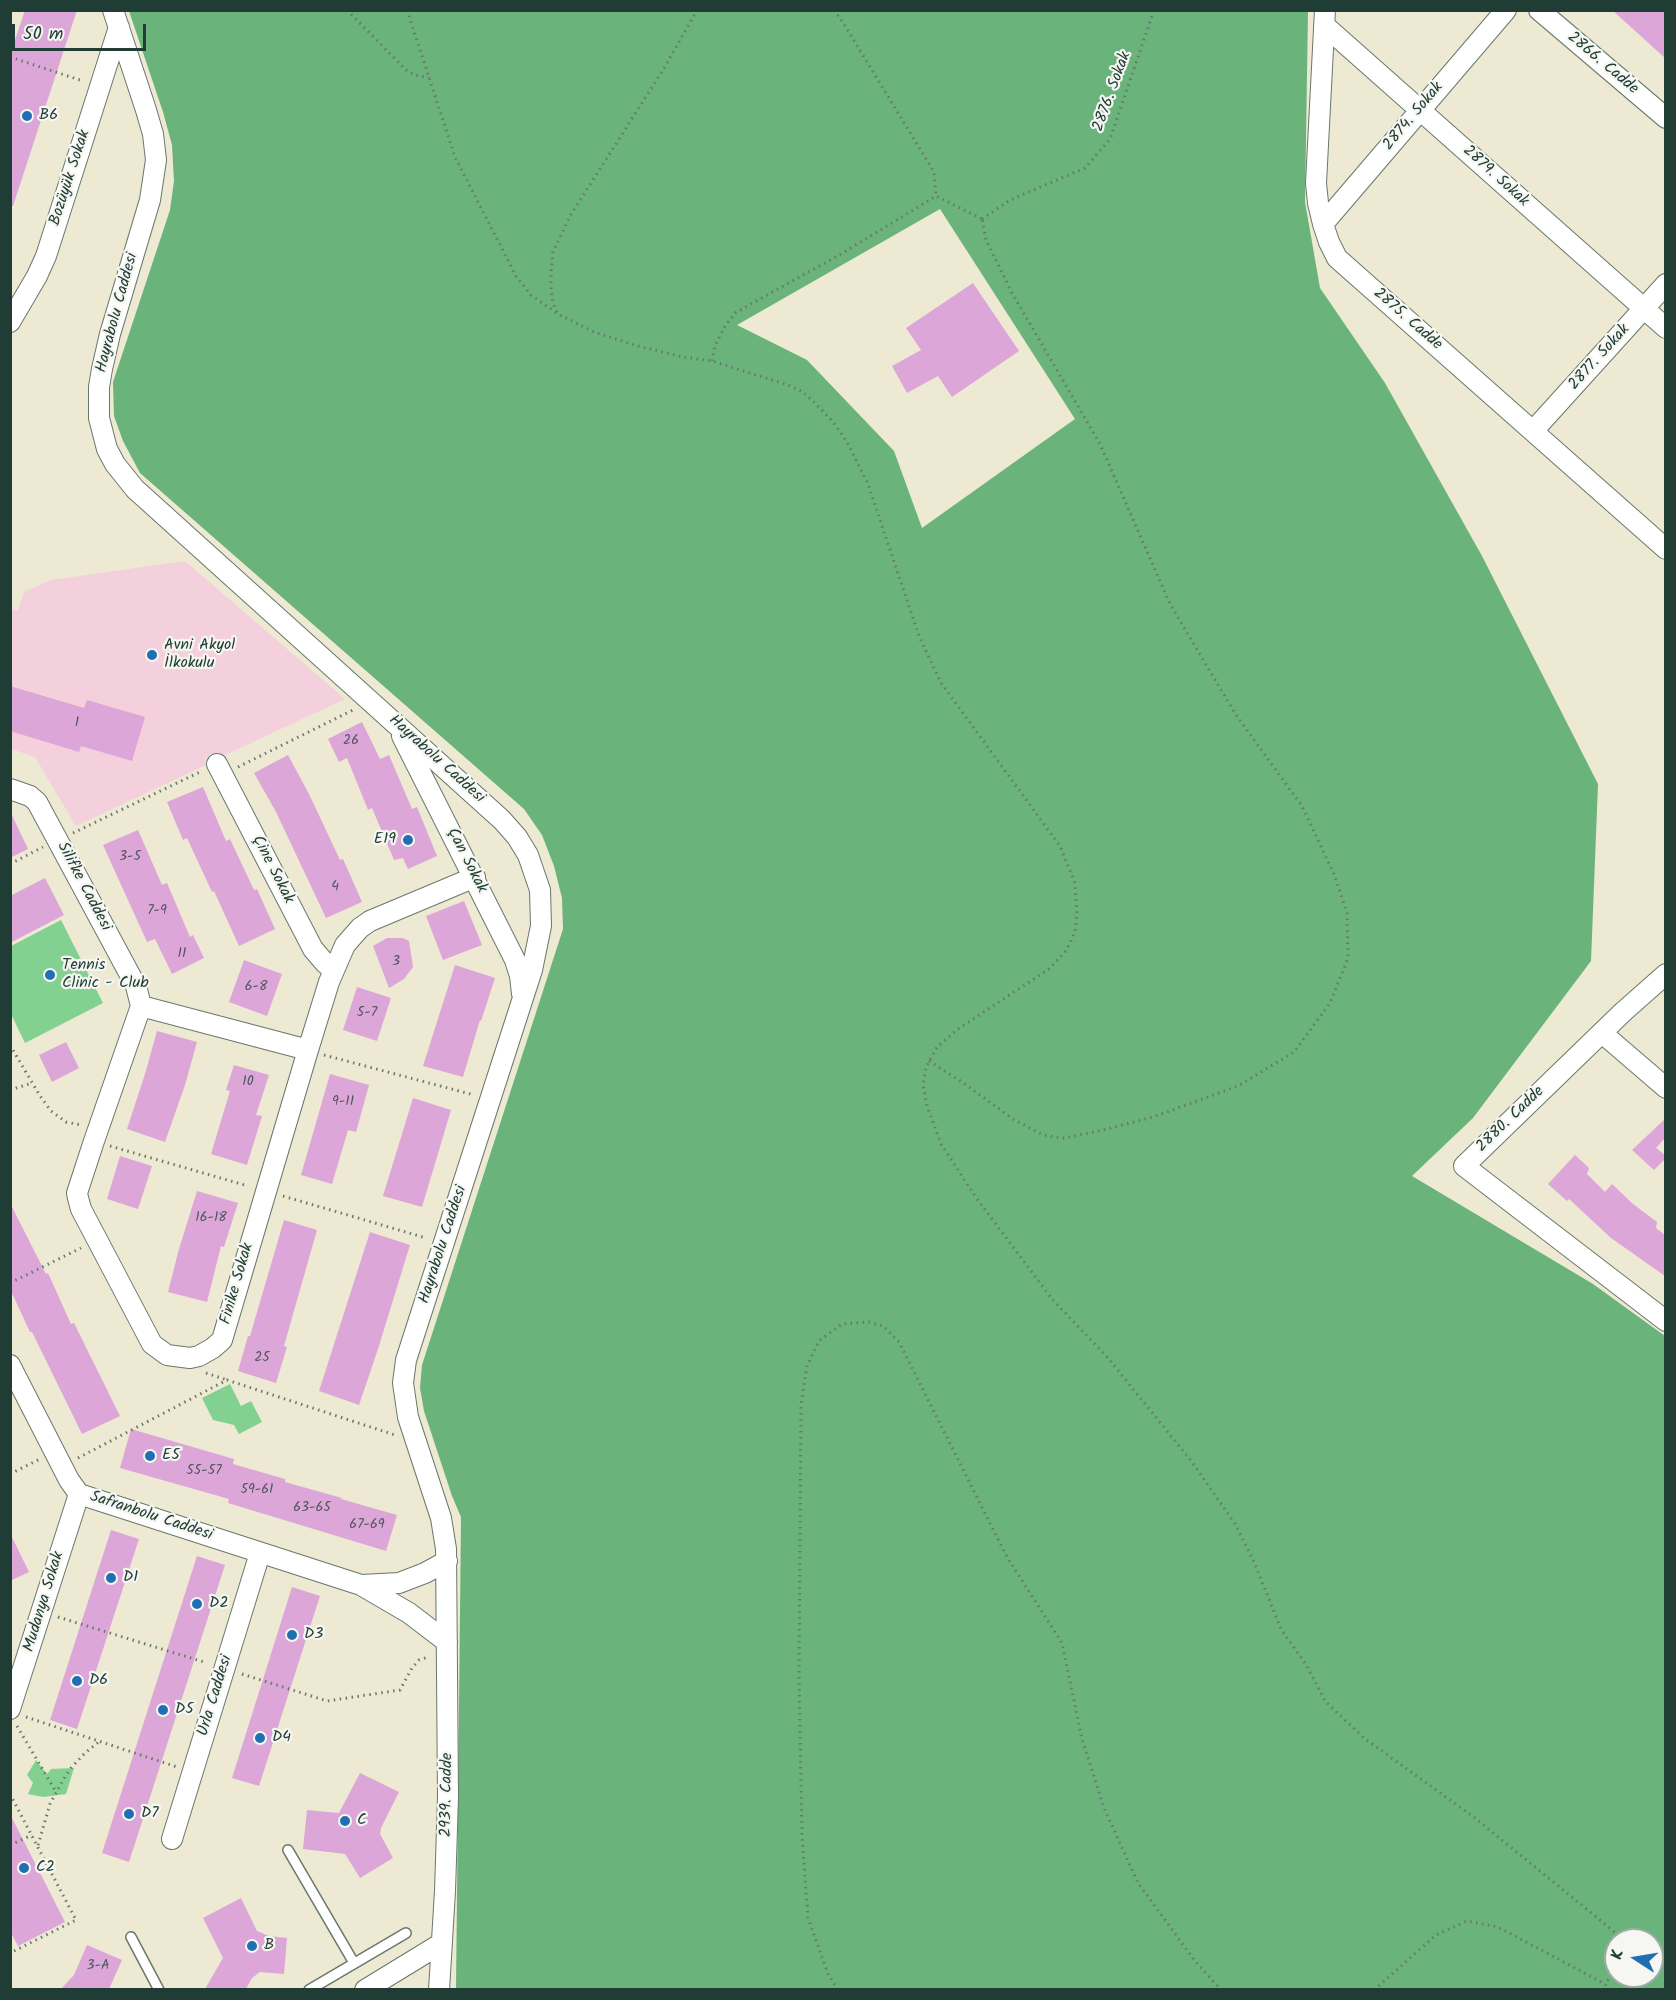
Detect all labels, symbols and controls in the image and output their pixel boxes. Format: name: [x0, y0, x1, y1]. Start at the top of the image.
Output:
scale bar: [15, 12, 148, 50]
text: 50 m: [23, 20, 63, 49]
street label: 2866. Cadde: [1562, 29, 1642, 99]
street label: 2876. Sokak: [1090, 49, 1136, 135]
street label: 2874. Sokak: [1380, 79, 1448, 155]
place label: B6: [39, 106, 58, 126]
marker: B6: [20, 109, 34, 123]
street label: Bozüyük Sokak: [46, 128, 96, 228]
street label: 2879. Sokak: [1458, 142, 1532, 212]
street label: Hayrabolu Caddesi: [93, 251, 143, 375]
street label: 2875. Cadde: [1368, 285, 1446, 355]
street label: 2877. Sokak: [1565, 321, 1635, 395]
place label: Avni Akyol İlkokulu: [164, 636, 235, 674]
marker: Avni Akyol İlkokulu: [145, 648, 159, 662]
street label: Hayrabolu Caddesi: [384, 712, 488, 808]
house number: 1: [75, 716, 79, 732]
house number: 26: [343, 734, 359, 750]
street label: Çan Sokak: [441, 825, 491, 897]
place label: E19: [374, 830, 396, 850]
street label: Çine Sokak: [247, 833, 297, 907]
marker: E19: [401, 833, 415, 847]
street label: Silifke Caddesi: [52, 839, 114, 935]
house number: 3-5: [119, 850, 141, 866]
house number: 4: [331, 880, 339, 896]
house number: 7-9: [147, 904, 167, 920]
house number: 11: [178, 947, 186, 963]
house number: 3: [392, 955, 400, 971]
place label: Tennis Clinic - Club: [62, 956, 149, 994]
marker: Tennis Clinic - Club: [43, 968, 57, 982]
house number: 6-8: [245, 980, 267, 996]
house number: 5-7: [357, 1006, 377, 1022]
house number: 10: [242, 1075, 254, 1091]
street label: 2880. Cadde: [1473, 1083, 1549, 1157]
house number: 9-11: [332, 1095, 354, 1111]
street label: Hayrabolu Caddesi: [416, 1184, 472, 1306]
house number: 16-18: [195, 1211, 227, 1227]
street label: Finike Sokak: [217, 1241, 259, 1327]
house number: 25: [254, 1351, 270, 1367]
place label: E5: [162, 1446, 180, 1466]
marker: E5: [143, 1449, 157, 1463]
house number: 55-57: [186, 1464, 222, 1480]
house number: 59-61: [241, 1483, 273, 1499]
street label: Safranbolu Caddesi: [87, 1488, 215, 1546]
house number: 63-65: [293, 1501, 331, 1517]
house number: 67-69: [349, 1518, 385, 1534]
street label: Mudanya Sokak: [21, 1549, 69, 1655]
place label: D1: [123, 1568, 138, 1588]
marker: D1: [104, 1571, 118, 1585]
place label: D2: [209, 1594, 229, 1614]
marker: D2: [190, 1597, 204, 1611]
place label: D3: [304, 1625, 323, 1645]
marker: D3: [285, 1628, 299, 1642]
street label: Urla Caddesi: [195, 1653, 237, 1739]
place label: D6: [89, 1671, 108, 1691]
marker: D6: [70, 1674, 84, 1688]
place label: D5: [175, 1700, 194, 1720]
marker: D5: [156, 1703, 170, 1717]
place label: D4: [272, 1728, 291, 1748]
marker: D4: [253, 1731, 267, 1745]
street label: 2939. Cadde: [438, 1753, 458, 1837]
place label: D7: [141, 1804, 159, 1824]
marker: D7: [122, 1807, 136, 1821]
place label: C: [357, 1811, 367, 1831]
marker: C: [338, 1814, 352, 1828]
place label: C2: [36, 1858, 55, 1878]
marker: C2: [17, 1861, 31, 1875]
north arrow: [1604, 1928, 1664, 1988]
place label: B: [264, 1936, 274, 1956]
marker: B: [245, 1939, 259, 1953]
text: K: [1605, 1947, 1631, 1962]
house number: 3-A: [87, 1959, 109, 1975]

